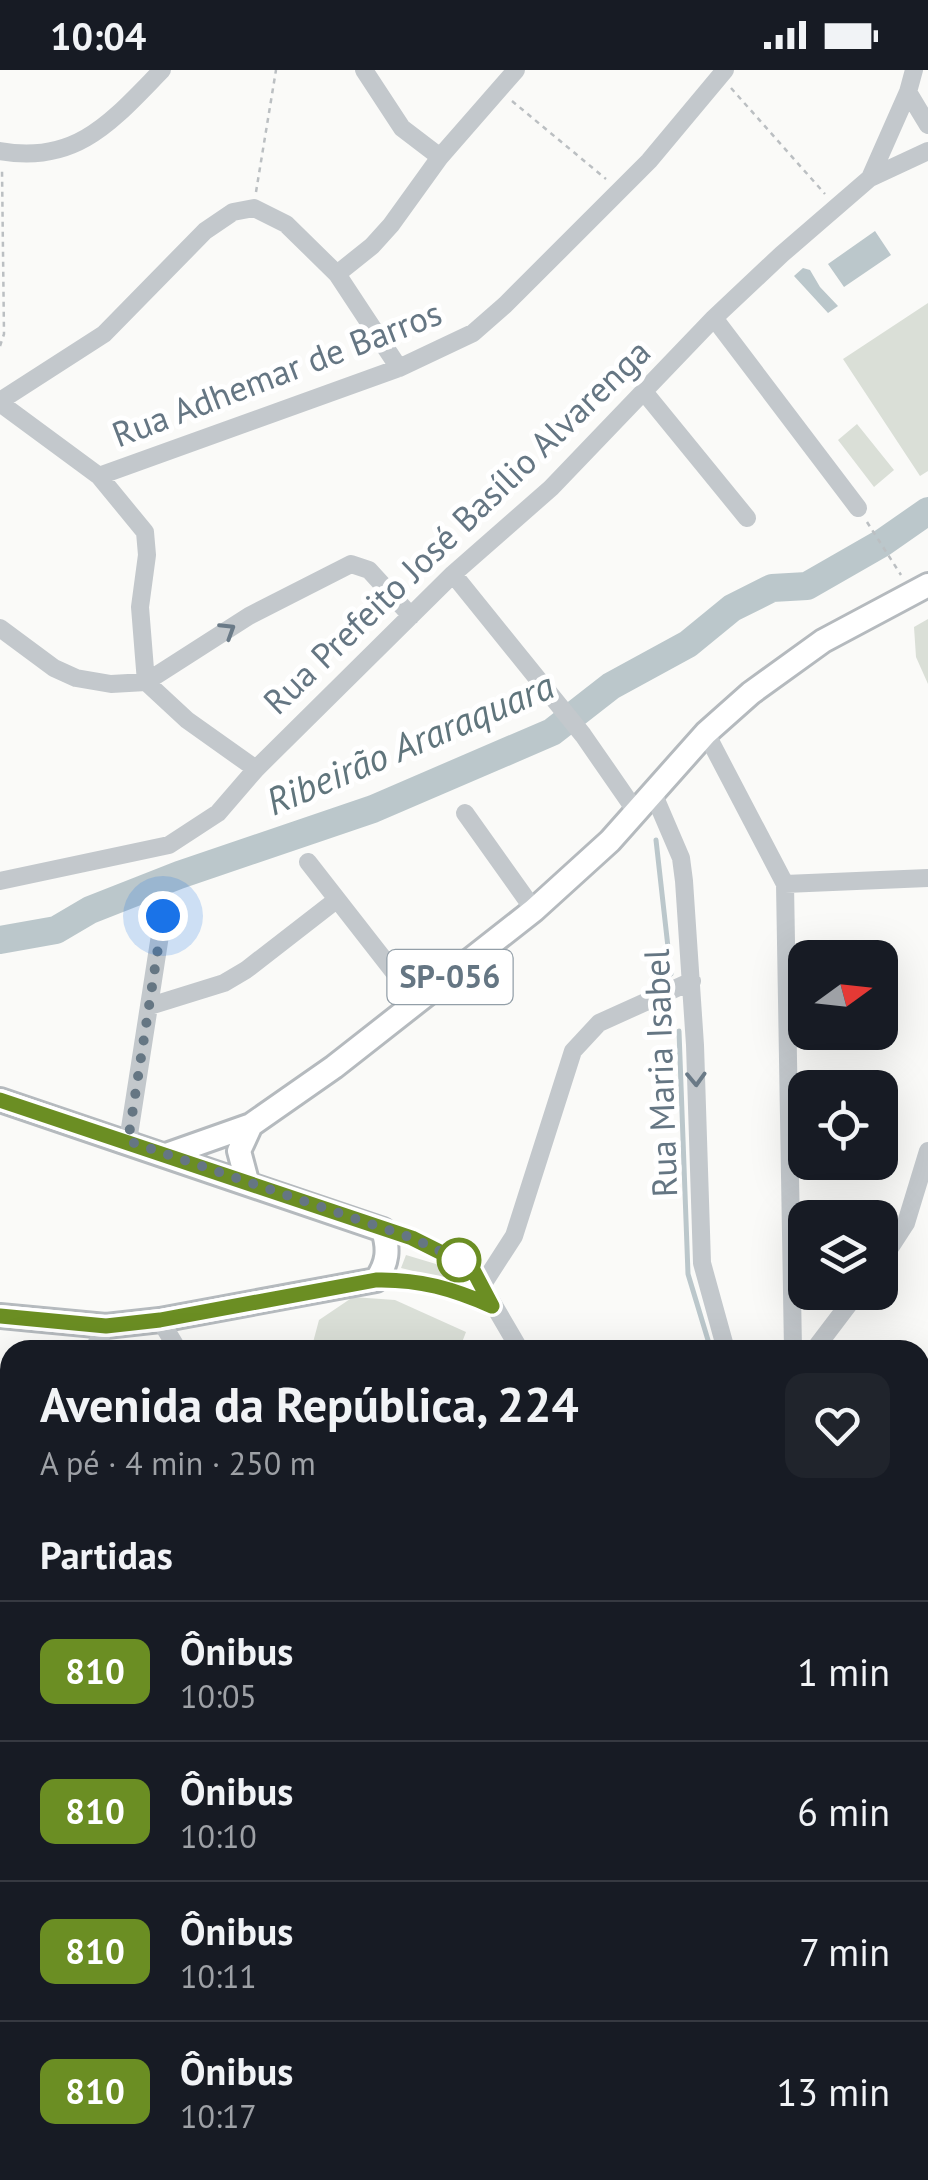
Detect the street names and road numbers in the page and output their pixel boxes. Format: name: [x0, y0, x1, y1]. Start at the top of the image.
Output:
street label: Rua Adhemar de Barros: [105, 289, 448, 457]
street label: Rua Prefeito José Basílio Alvarenga: [253, 329, 660, 724]
street label: Rua Maria Isabel: [633, 948, 687, 1198]
road number: SP-056: [388, 950, 512, 1004]

